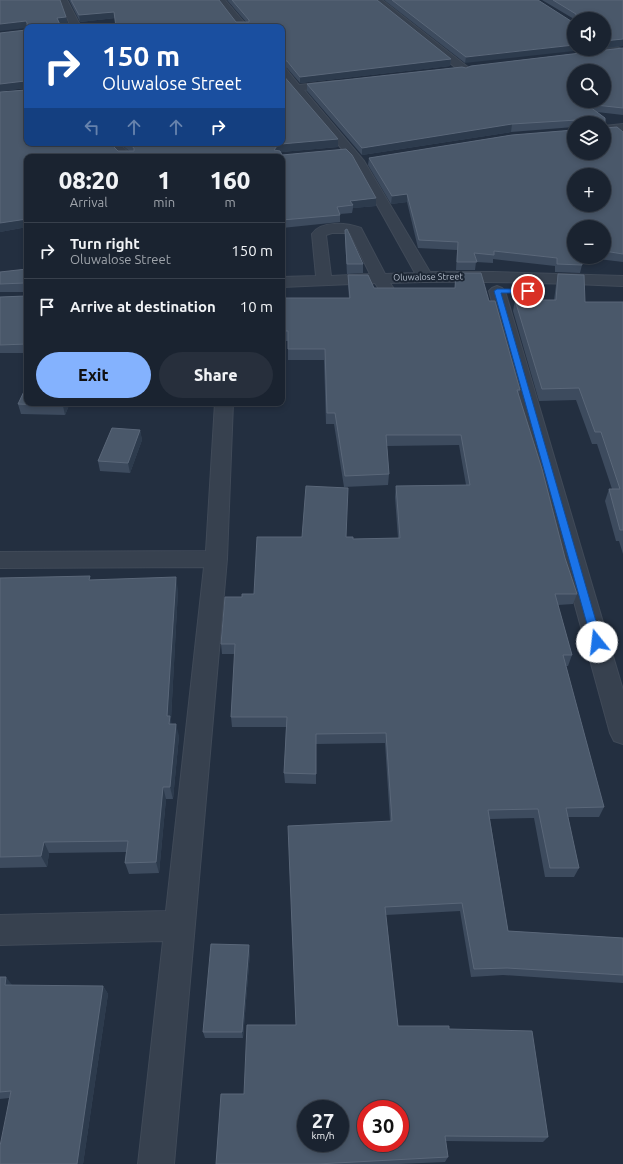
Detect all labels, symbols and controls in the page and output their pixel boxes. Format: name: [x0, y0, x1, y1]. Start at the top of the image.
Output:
map controls: [567, 12, 611, 264]
button: sound: [567, 12, 611, 56]
icon: right: [36, 40, 88, 92]
text: 150 m: [102, 40, 180, 71]
button: search: [567, 64, 611, 108]
text: Oluwalose Street: [102, 73, 242, 93]
icon: left: [81, 116, 103, 138]
icon: ahead: [123, 116, 145, 138]
icon: ahead: [165, 116, 187, 138]
icon: right: [207, 116, 229, 138]
button: layers: [567, 116, 611, 160]
text: 08:20: [59, 167, 119, 194]
text: 1: [157, 167, 171, 194]
text: 160: [210, 167, 250, 194]
button: +: [567, 168, 611, 212]
text: Arrival: [70, 195, 108, 209]
text: min: [153, 195, 175, 209]
text: m: [224, 195, 236, 209]
button: −: [567, 220, 611, 264]
text: Turn right: [70, 235, 140, 252]
icon: right: [36, 240, 58, 262]
text: 150 m: [231, 242, 273, 259]
text: Oluwalose Street: [70, 252, 171, 266]
street label: Oluwalose Street: [393, 271, 463, 283]
pin: [511, 274, 545, 308]
icon: arrive: [517, 280, 539, 302]
icon: arrive: [36, 296, 58, 318]
text: Arrive at destination: [70, 298, 216, 315]
text: 10 m: [240, 298, 273, 315]
button: Exit: [36, 352, 151, 398]
button: Share: [159, 352, 273, 398]
position arrow: [576, 621, 618, 663]
speed limit sign: 30: [357, 1100, 409, 1152]
text: 27: [312, 1109, 334, 1132]
text: km/h: [311, 1130, 335, 1141]

